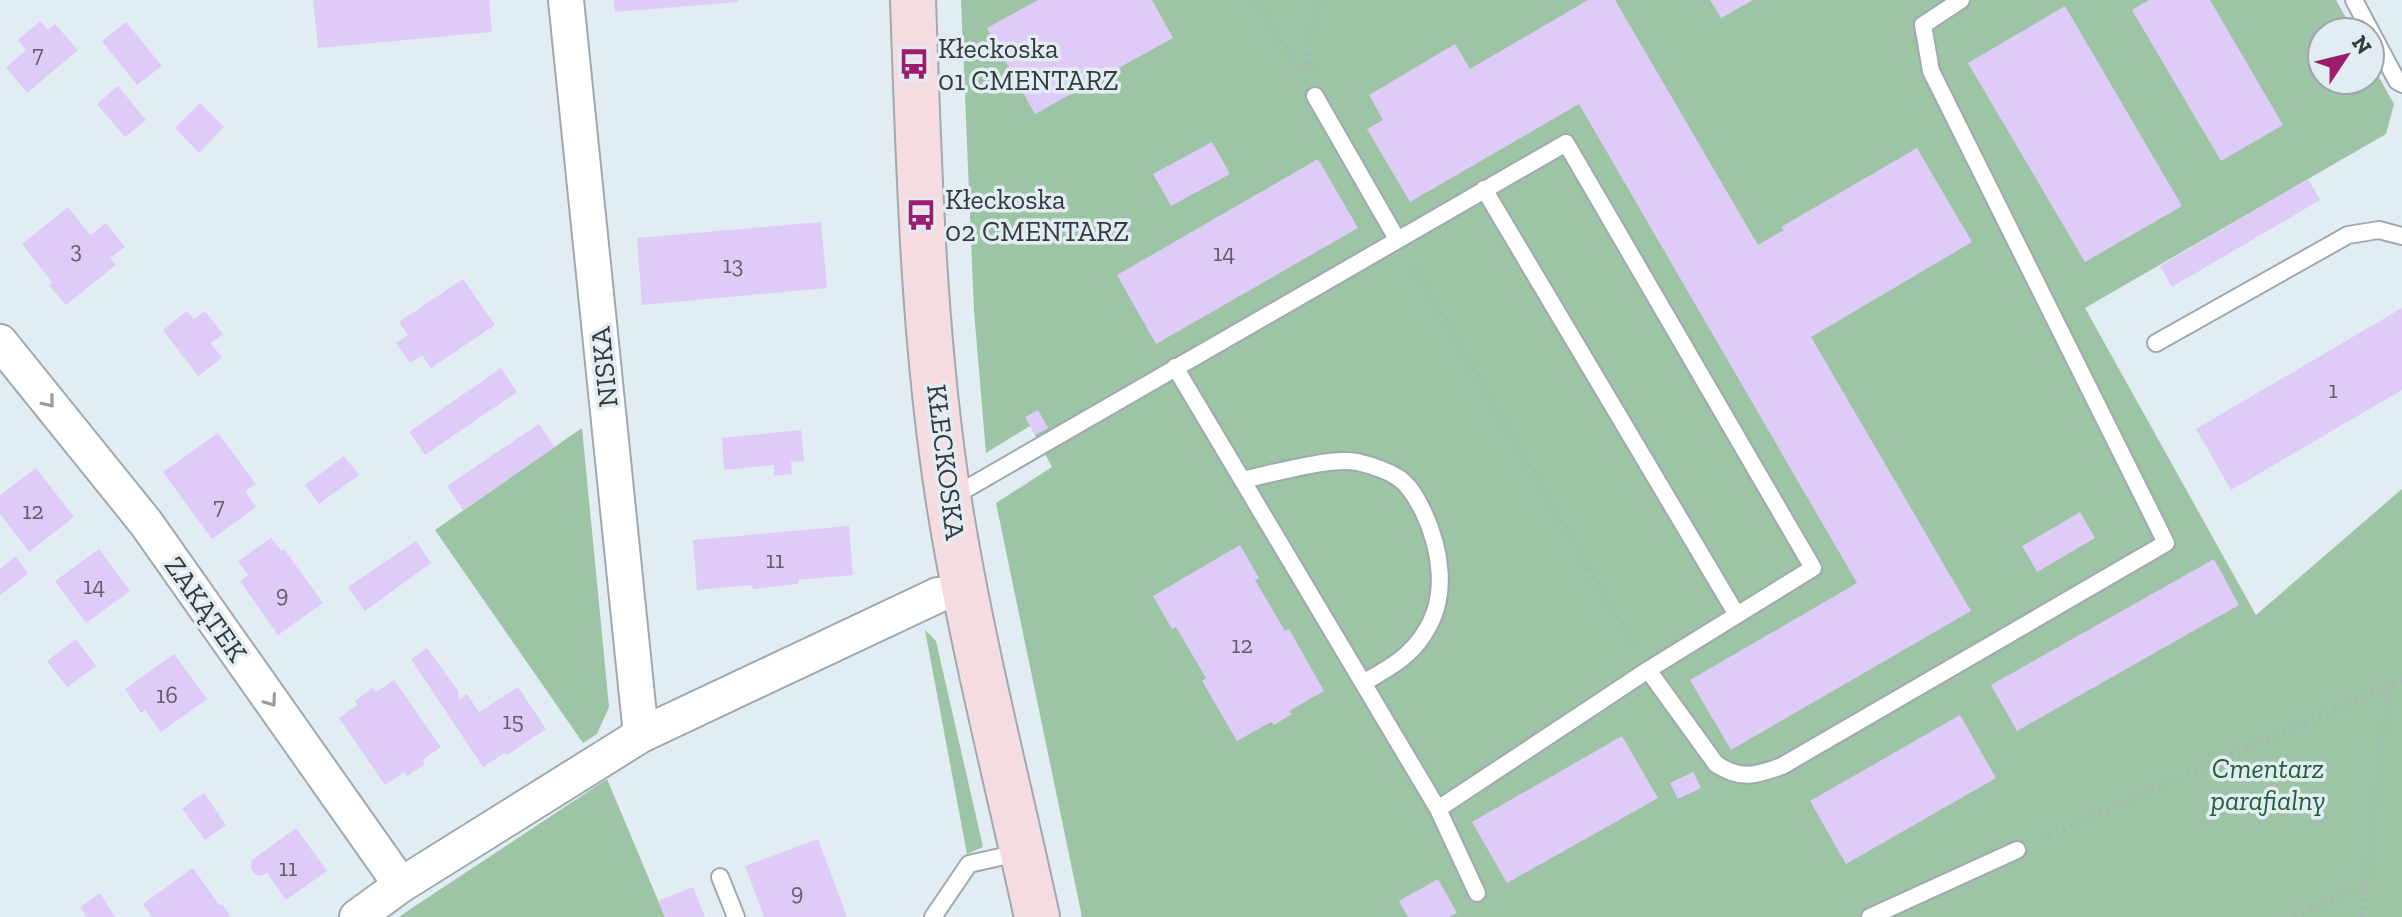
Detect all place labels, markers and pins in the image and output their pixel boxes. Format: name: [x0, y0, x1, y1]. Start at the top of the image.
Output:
place label: Kłeckoska 01 CMENTARZ: [938, 32, 1119, 97]
bus stop icon: Kłeckoska 01 CMENTARZ: [897, 47, 931, 81]
place label: Kłeckoska 02 CMENTARZ: [945, 183, 1129, 248]
bus stop icon: Kłeckoska 02 CMENTARZ: [904, 198, 938, 232]

